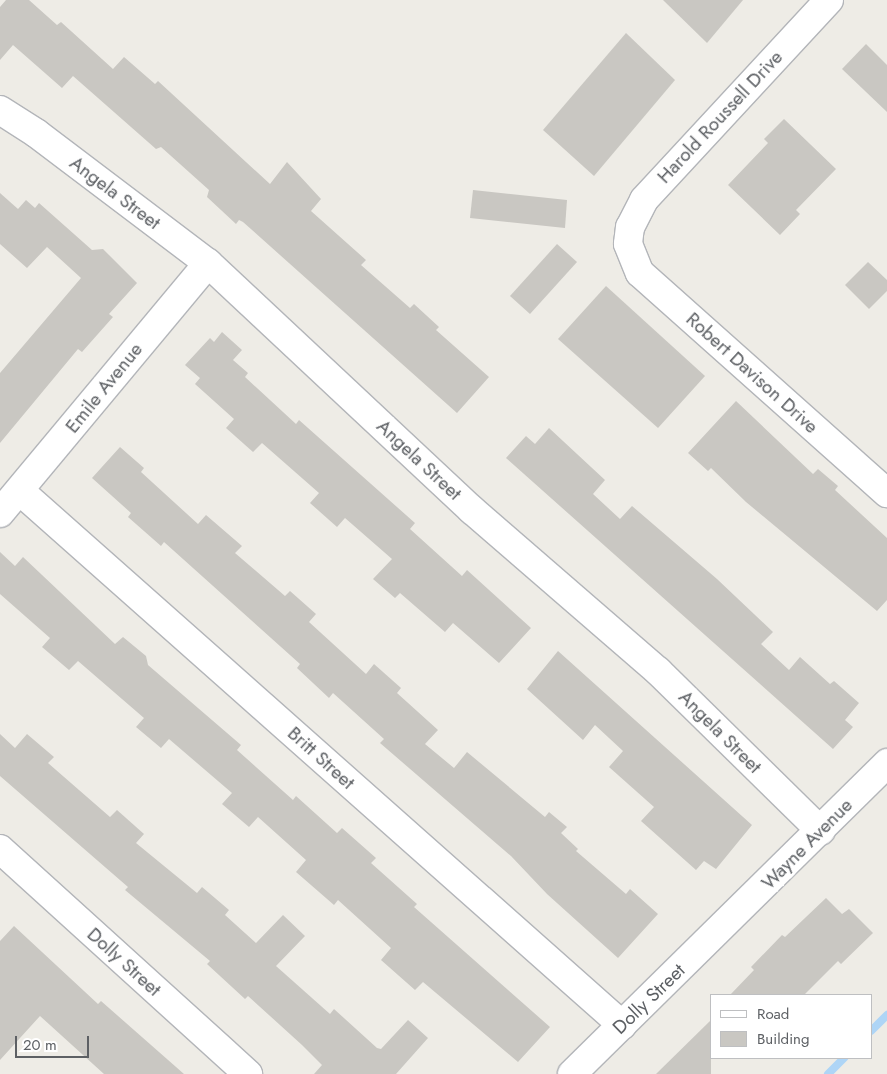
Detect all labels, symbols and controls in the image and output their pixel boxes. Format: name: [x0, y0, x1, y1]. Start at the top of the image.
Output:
street label: Harold Roussell Drive: [653, 46, 787, 188]
street label: Angela Street: [65, 151, 165, 235]
street label: Robert Davison Drive: [681, 308, 823, 438]
street label: Emile Avenue: [61, 338, 147, 438]
street label: Angela Street: [372, 415, 466, 505]
street label: Angela Street: [674, 686, 766, 778]
street label: Britt Street: [283, 722, 359, 794]
street label: Wayne Avenue: [757, 794, 857, 894]
street label: Dolly Street: [82, 923, 166, 1001]
street label: Dolly Street: [608, 959, 690, 1039]
legend: [710, 994, 872, 1059]
text: Road: [757, 1003, 789, 1025]
scale bar: [18, 1026, 91, 1058]
text: Building: [757, 1028, 809, 1050]
text: 20 m: [23, 1034, 57, 1056]

